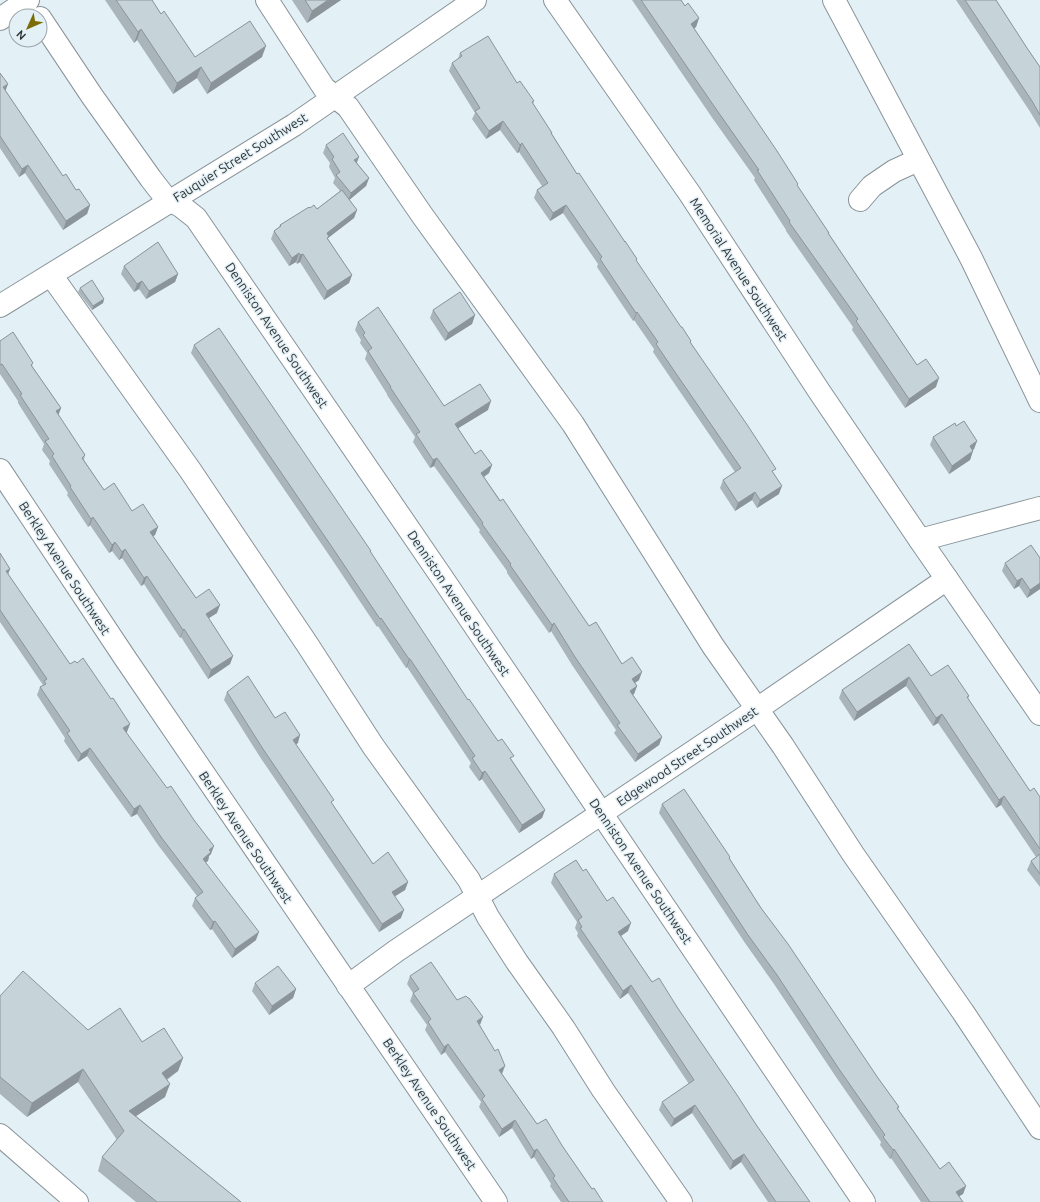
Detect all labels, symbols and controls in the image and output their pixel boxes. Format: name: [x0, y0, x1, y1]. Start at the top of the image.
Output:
north arrow: [8, 8, 48, 48]
text: N: [14, 28, 28, 42]
street label: Fauquier Street Southwest: [170, 110, 310, 204]
street label: Memorial Avenue Southwest: [687, 195, 791, 343]
street label: Denniston Avenue Southwest: [223, 260, 331, 410]
street label: Berkley Avenue Southwest: [17, 499, 113, 637]
street label: Denniston Avenue Southwest: [405, 528, 513, 678]
street label: Edgewood Street Southwest: [614, 704, 760, 808]
street label: Berkley Avenue Southwest: [197, 768, 295, 906]
street label: Denniston Avenue Southwest: [587, 796, 695, 946]
street label: Berkley Avenue Southwest: [381, 1035, 479, 1173]

